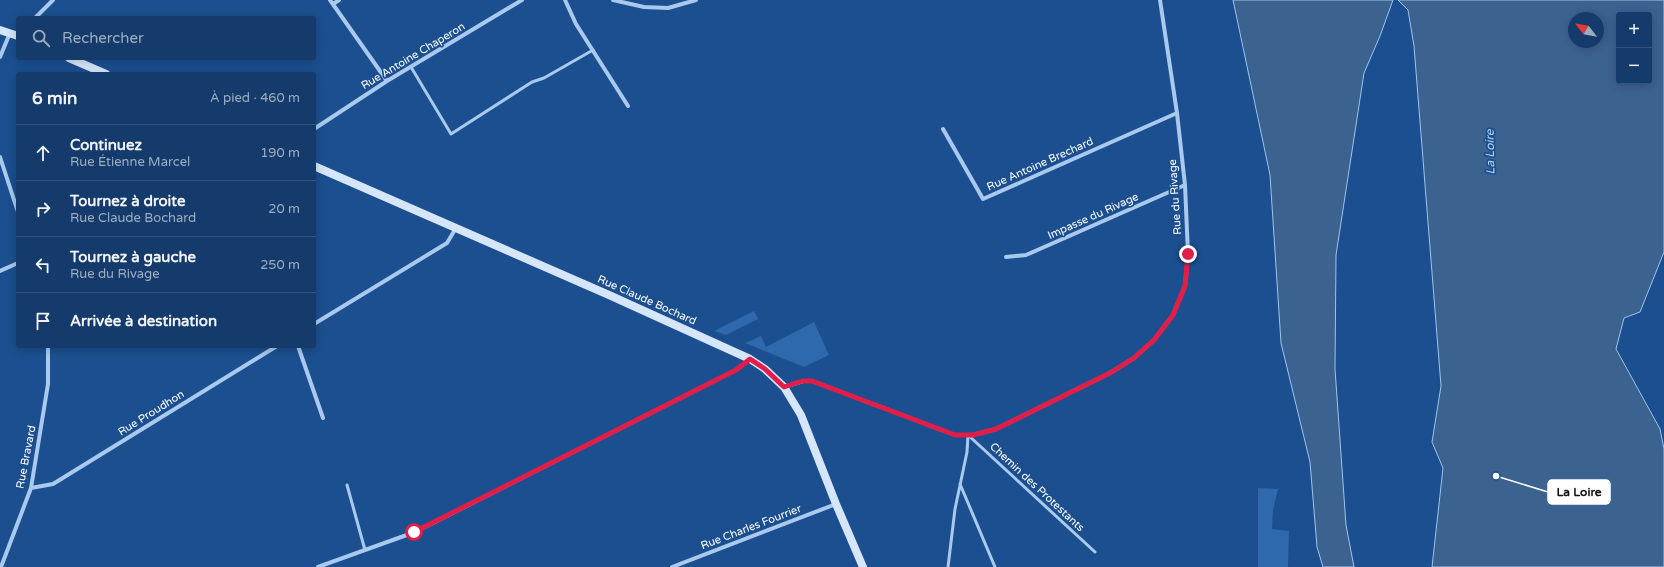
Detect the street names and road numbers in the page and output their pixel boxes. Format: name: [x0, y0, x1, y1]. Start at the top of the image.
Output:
street label: Rue Antoine Chaperon: [359, 20, 467, 92]
street label: Rue Antoine Brechard: [985, 135, 1095, 193]
street label: Rue du Rivage: [1166, 159, 1184, 235]
street label: Impasse du Rivage: [1046, 190, 1140, 242]
street label: Rue Claude Bochard: [596, 272, 699, 328]
street label: Rue Proudhon: [116, 388, 186, 438]
street label: Rue Bravard: [13, 424, 39, 490]
street label: Chemin des Protestants: [987, 440, 1087, 534]
street label: Rue Charles Fourrier: [699, 502, 804, 552]

